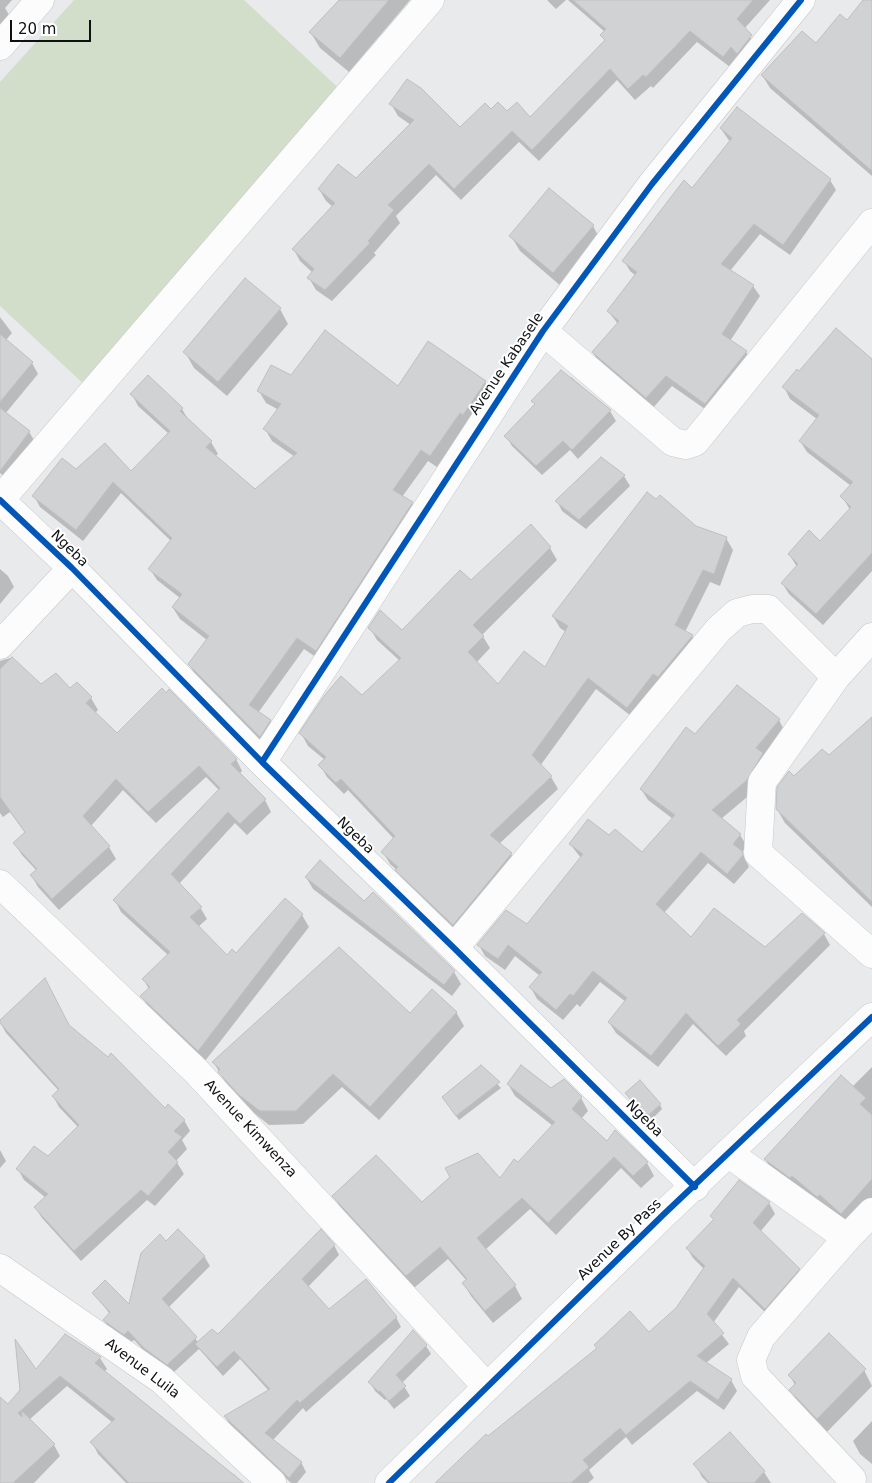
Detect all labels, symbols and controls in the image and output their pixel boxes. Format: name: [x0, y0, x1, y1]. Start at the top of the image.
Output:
scale bar: [12, 10, 94, 42]
text: 20 m: [18, 20, 56, 38]
street label: Avenue Kabasele: [467, 310, 547, 418]
street label: Ngeba: [47, 527, 91, 571]
street label: Ngeba: [333, 814, 377, 858]
street label: Avenue Kimwenza: [200, 1076, 300, 1182]
street label: Ngeba: [622, 1097, 666, 1141]
street label: Avenue By Pass: [575, 1196, 665, 1284]
street label: Avenue Luila: [101, 1335, 183, 1403]

